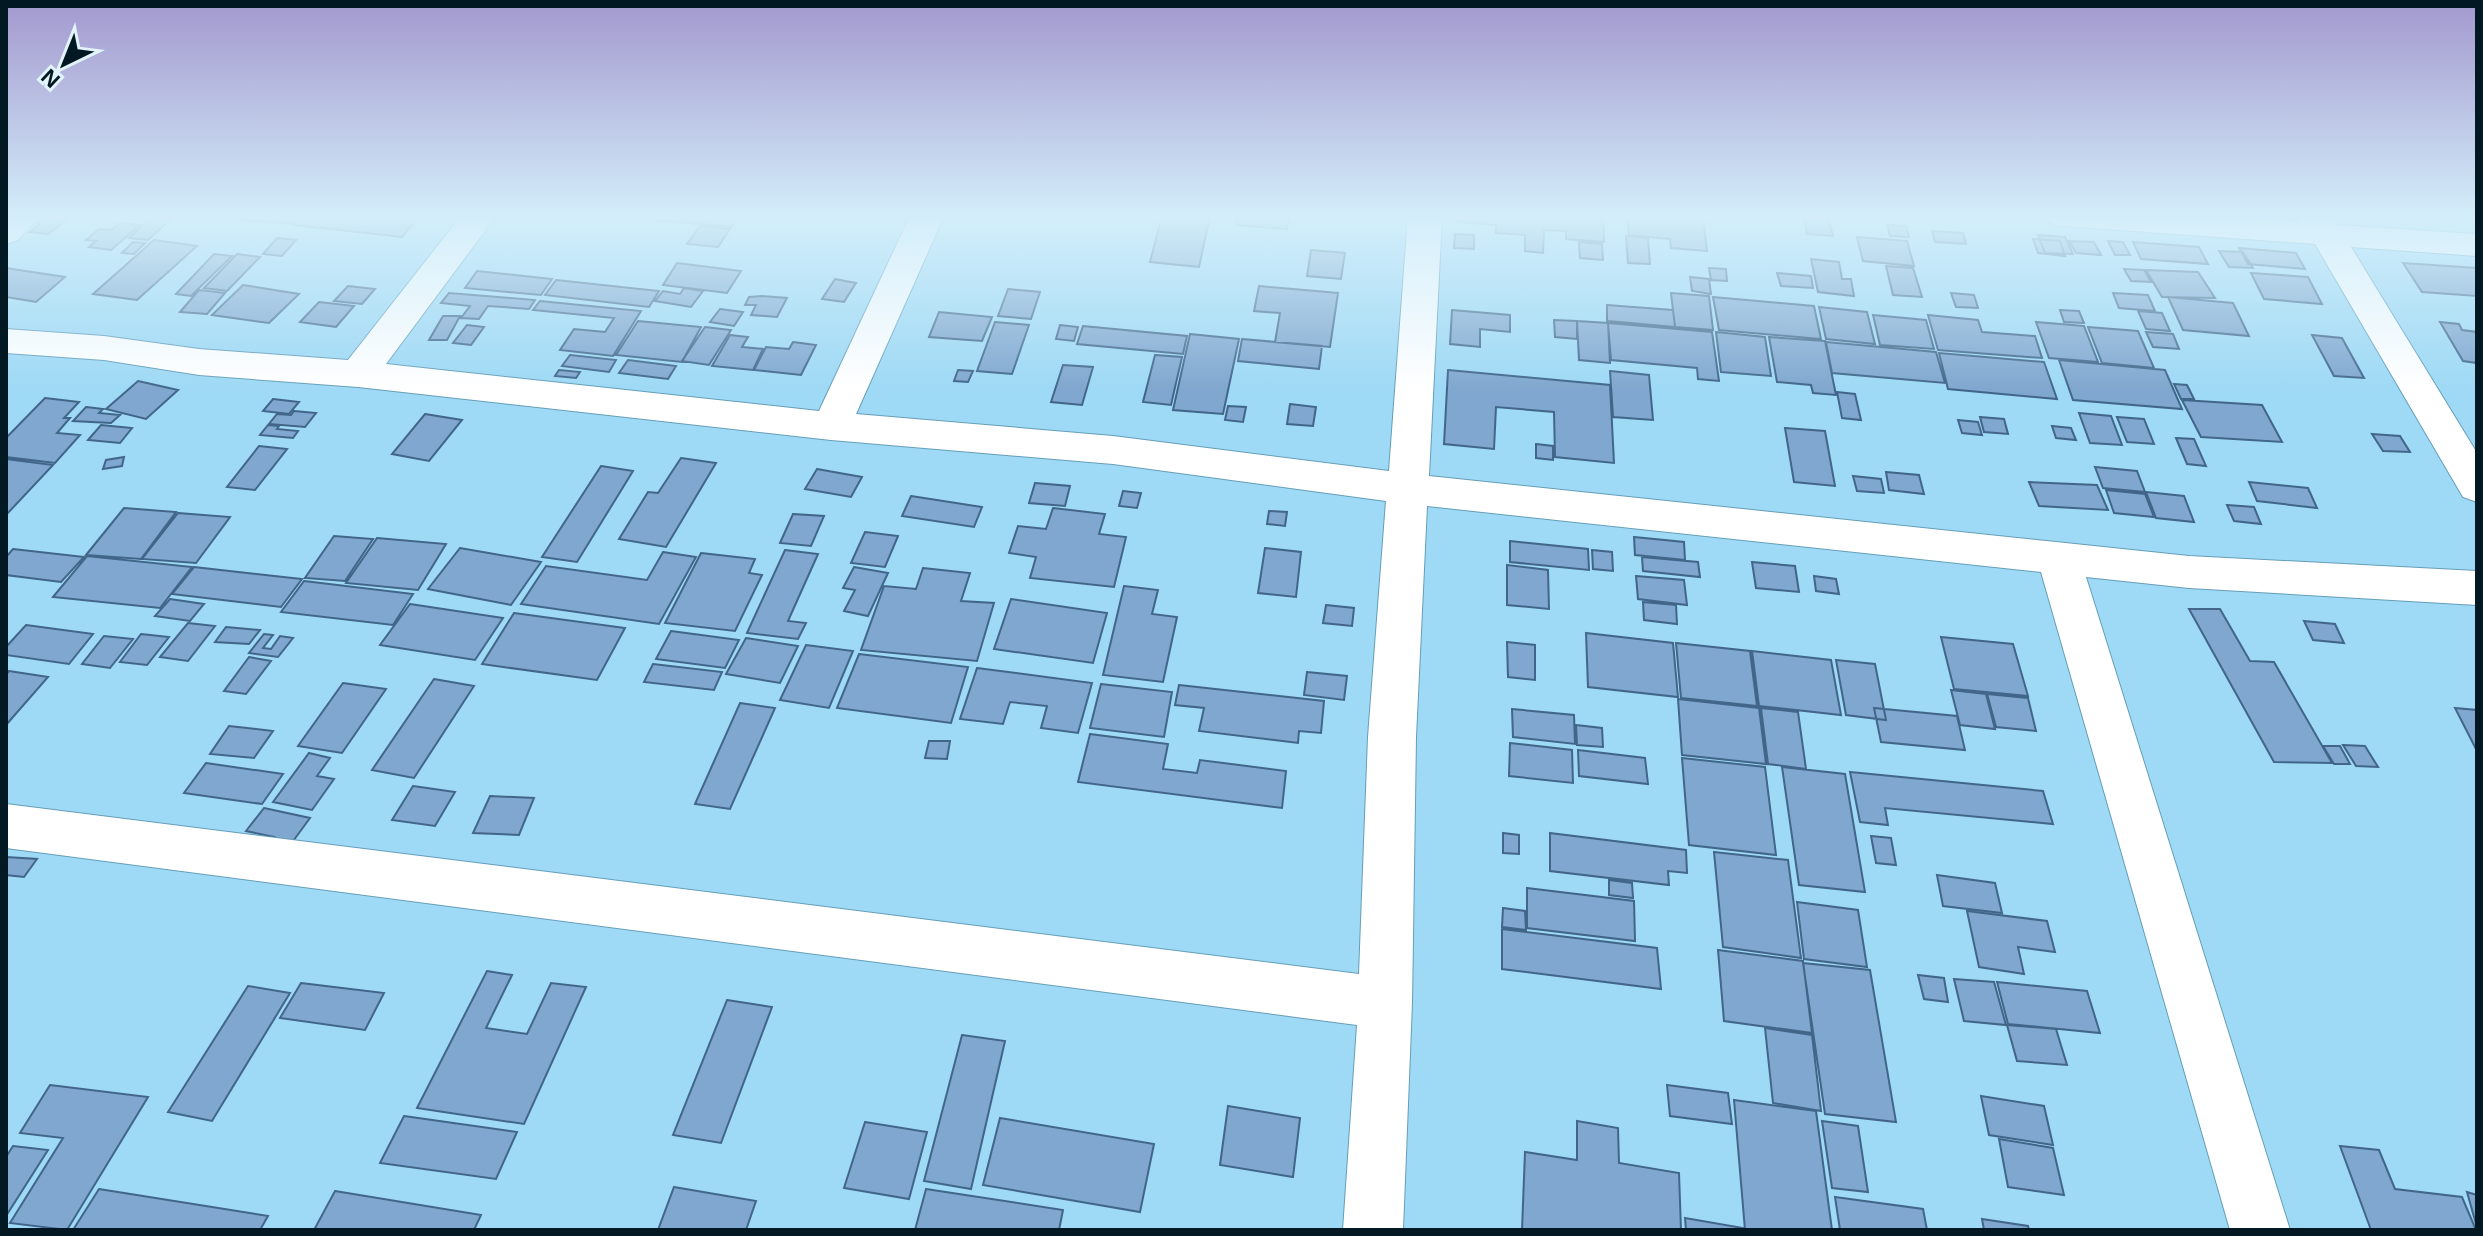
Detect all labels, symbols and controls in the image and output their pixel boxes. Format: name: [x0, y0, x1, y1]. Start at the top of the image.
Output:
north arrow: [24, 24, 104, 104]
text: N: [36, 64, 65, 93]

